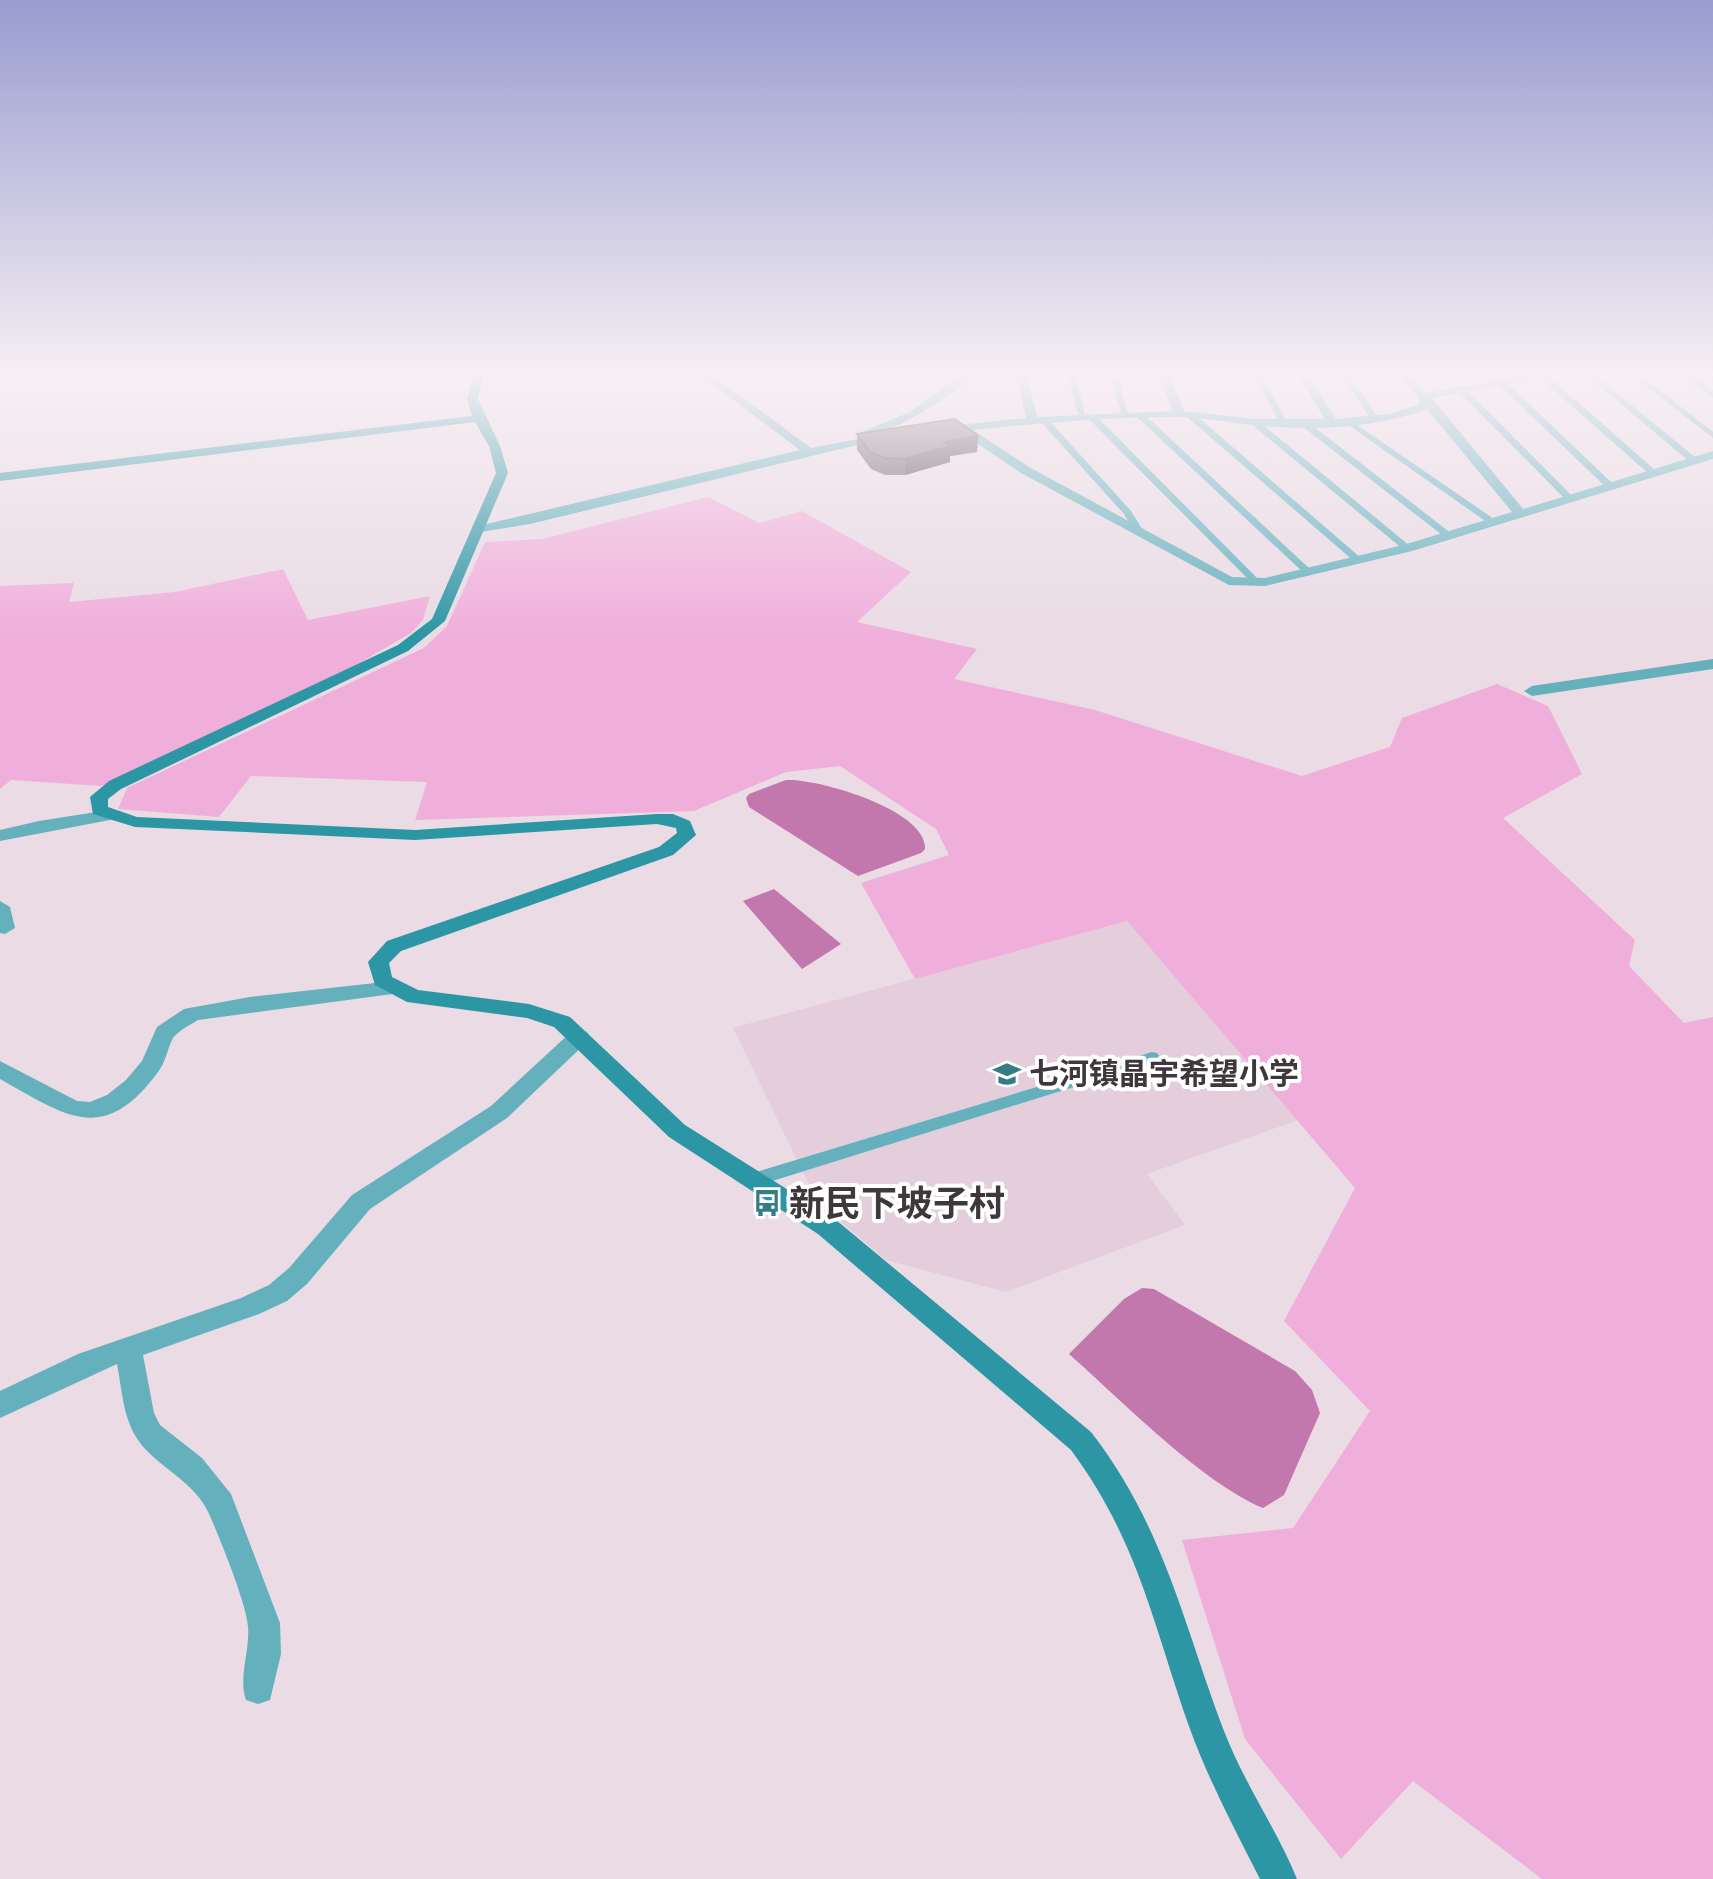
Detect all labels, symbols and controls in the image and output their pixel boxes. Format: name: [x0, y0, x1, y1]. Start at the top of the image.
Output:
place label: 七河镇晶宇希望小学: [1029, 1056, 1299, 1092]
school or university icon: 七河镇晶宇希望小学: [992, 1059, 1022, 1089]
place label: 新民下坡子村: [789, 1183, 1005, 1225]
bus stop icon: 新民下坡子村: [752, 1188, 782, 1218]

